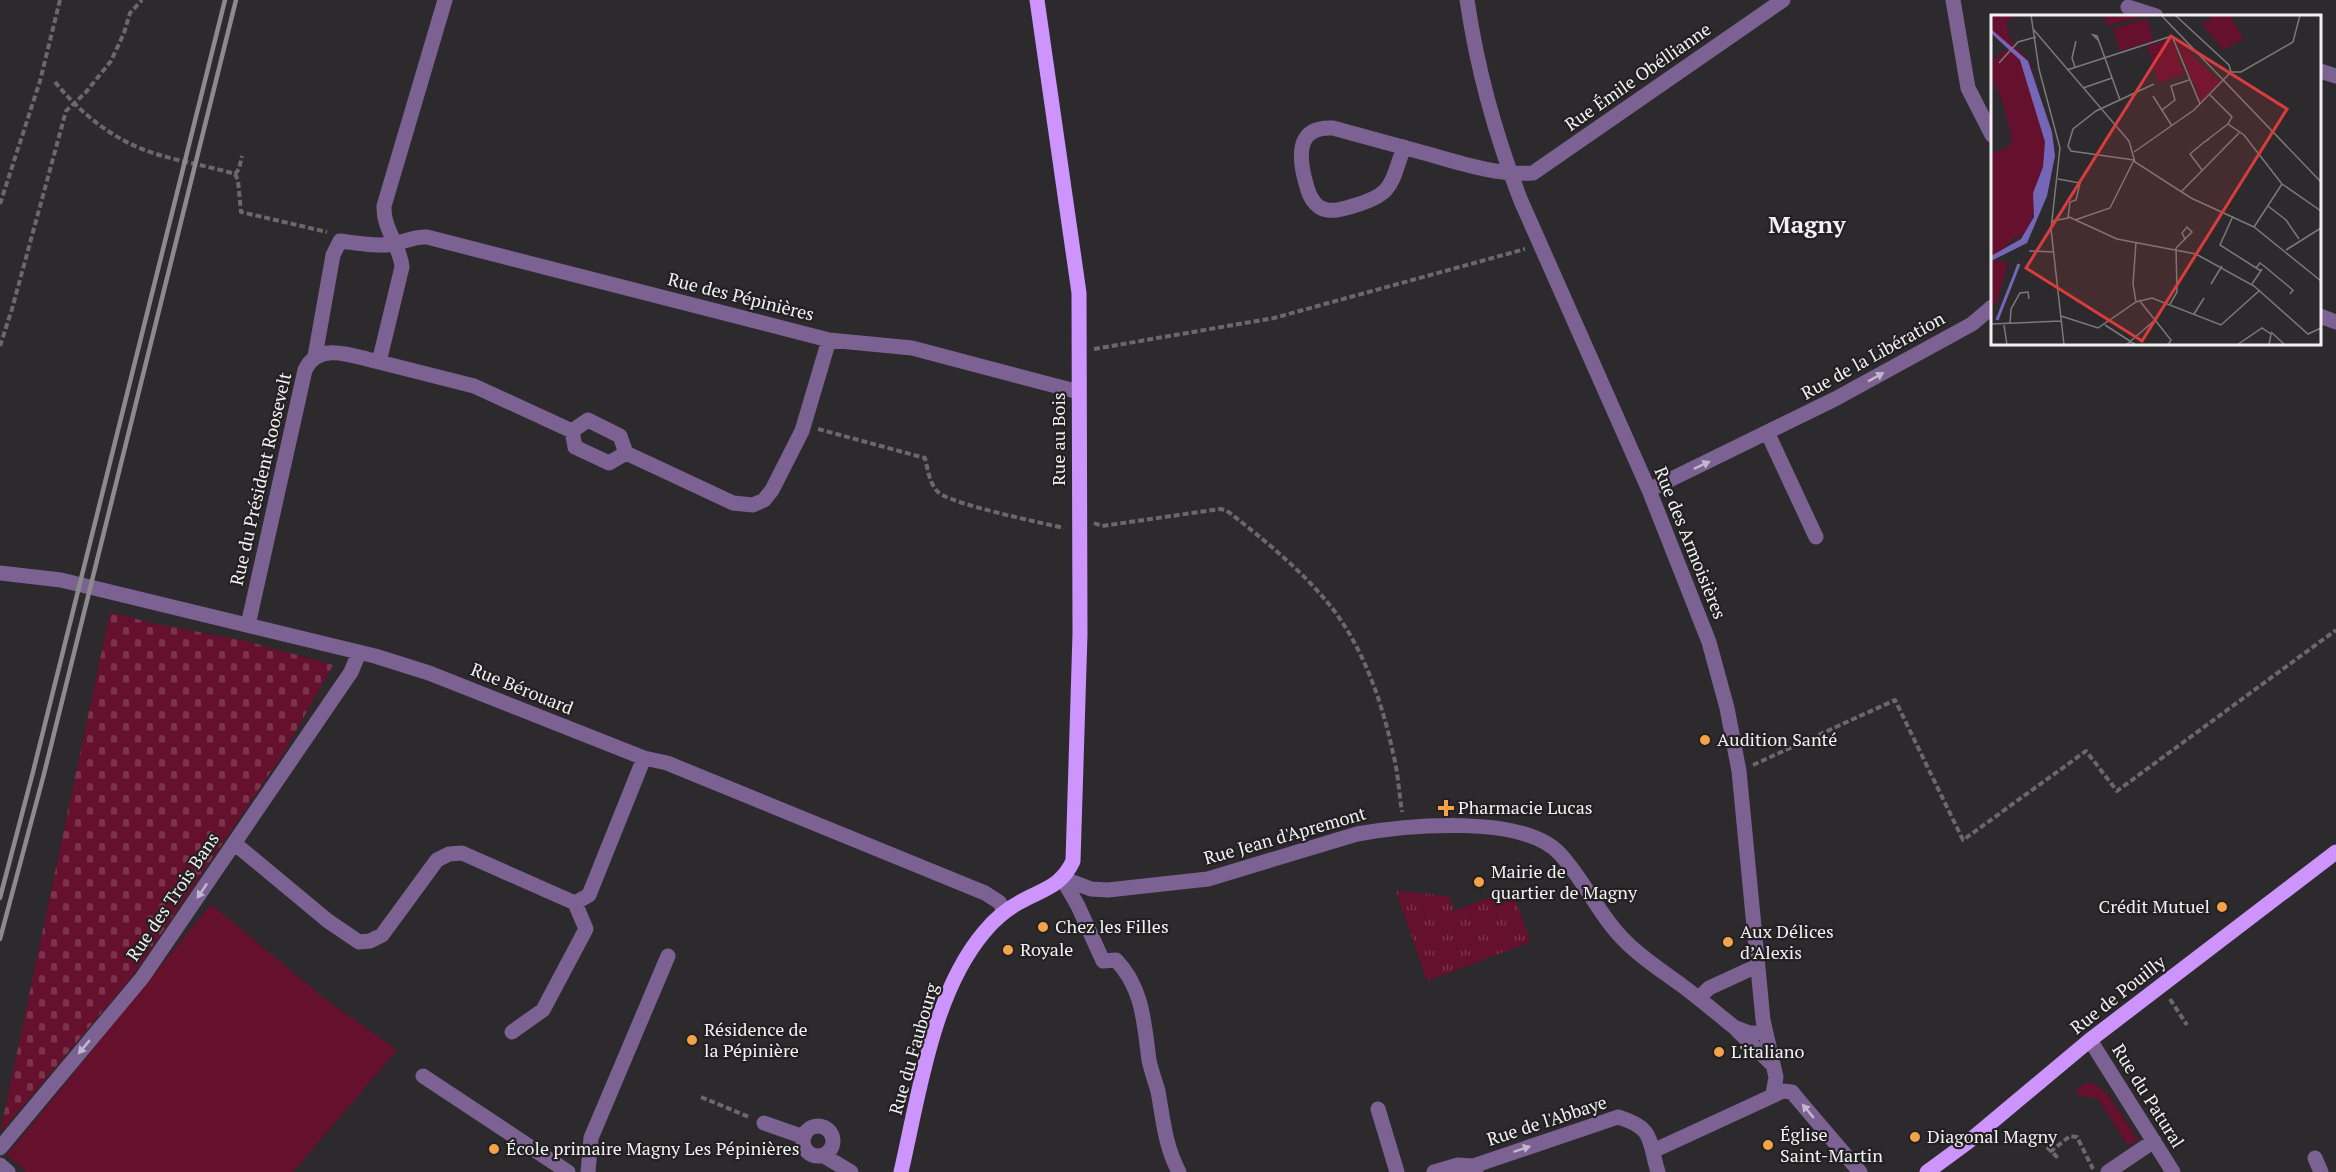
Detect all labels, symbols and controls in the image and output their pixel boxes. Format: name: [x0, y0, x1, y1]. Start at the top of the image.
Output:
inset map: [1991, 15, 2321, 345]
street label: Rue Émile Obéllianne: [1559, 17, 1715, 136]
district label: Magny: [1768, 208, 1847, 240]
street label: Rue des Pépinières: [665, 266, 817, 326]
street label: Rue de la Libération: [1797, 306, 1949, 405]
street label: Rue du Président Roosevelt: [224, 370, 296, 588]
one-way arrow: [1868, 372, 1885, 382]
street label: Rue au Bois: [1046, 392, 1070, 486]
one-way arrow: [1693, 461, 1710, 470]
street label: Rue des Armoisières: [1649, 463, 1732, 622]
street label: Rue Bérouard: [468, 657, 577, 720]
place label: Audition Santé: [1717, 727, 1837, 751]
marker: Audition Santé: [1698, 733, 1712, 747]
place label: Pharmacie Lucas: [1458, 795, 1593, 819]
street label: Rue Jean d'Apremont: [1201, 800, 1369, 870]
marker: Pharmacie Lucas: [1439, 801, 1453, 815]
street label: Rue des Trois Bans: [120, 827, 224, 965]
place label: Mairie de quartier de Magny: [1491, 859, 1638, 904]
marker: Mairie de quartier de Magny: [1472, 875, 1486, 889]
one-way arrow: [196, 883, 208, 899]
place label: Crédit Mutuel: [2099, 894, 2210, 918]
marker: Crédit Mutuel: [2215, 900, 2229, 914]
place label: Chez les Filles: [1055, 914, 1169, 938]
place label: Aux Délices d’Alexis: [1740, 919, 1834, 964]
marker: Chez les Filles: [1036, 920, 1050, 934]
marker: Aux Délices d’Alexis: [1721, 935, 1735, 949]
place label: Royale: [1020, 937, 1073, 961]
marker: Royale: [1001, 943, 1015, 957]
street label: Rue de Pouilly: [2065, 949, 2171, 1039]
street label: Rue du Faubourg: [883, 980, 943, 1117]
place label: Résidence de la Pépinière: [704, 1017, 808, 1062]
marker: Résidence de la Pépinière: [685, 1033, 699, 1047]
one-way arrow: [78, 1039, 91, 1055]
place label: L'italiano: [1731, 1039, 1805, 1063]
street label: Rue du Patural: [2107, 1039, 2190, 1152]
marker: L'italiano: [1712, 1045, 1726, 1059]
street label: Rue de l'Abbaye: [1484, 1089, 1610, 1151]
one-way arrow: [1802, 1104, 1815, 1119]
place label: Église Saint-Martin: [1780, 1122, 1883, 1167]
place label: Diagonal Magny: [1927, 1124, 2058, 1148]
marker: Diagonal Magny: [1908, 1130, 1922, 1144]
place label: École primaire Magny Les Pépinières: [506, 1136, 799, 1160]
marker: Église Saint-Martin: [1761, 1138, 1775, 1152]
marker: École primaire Magny Les Pépinières: [487, 1142, 501, 1156]
one-way arrow: [1513, 1144, 1531, 1154]

